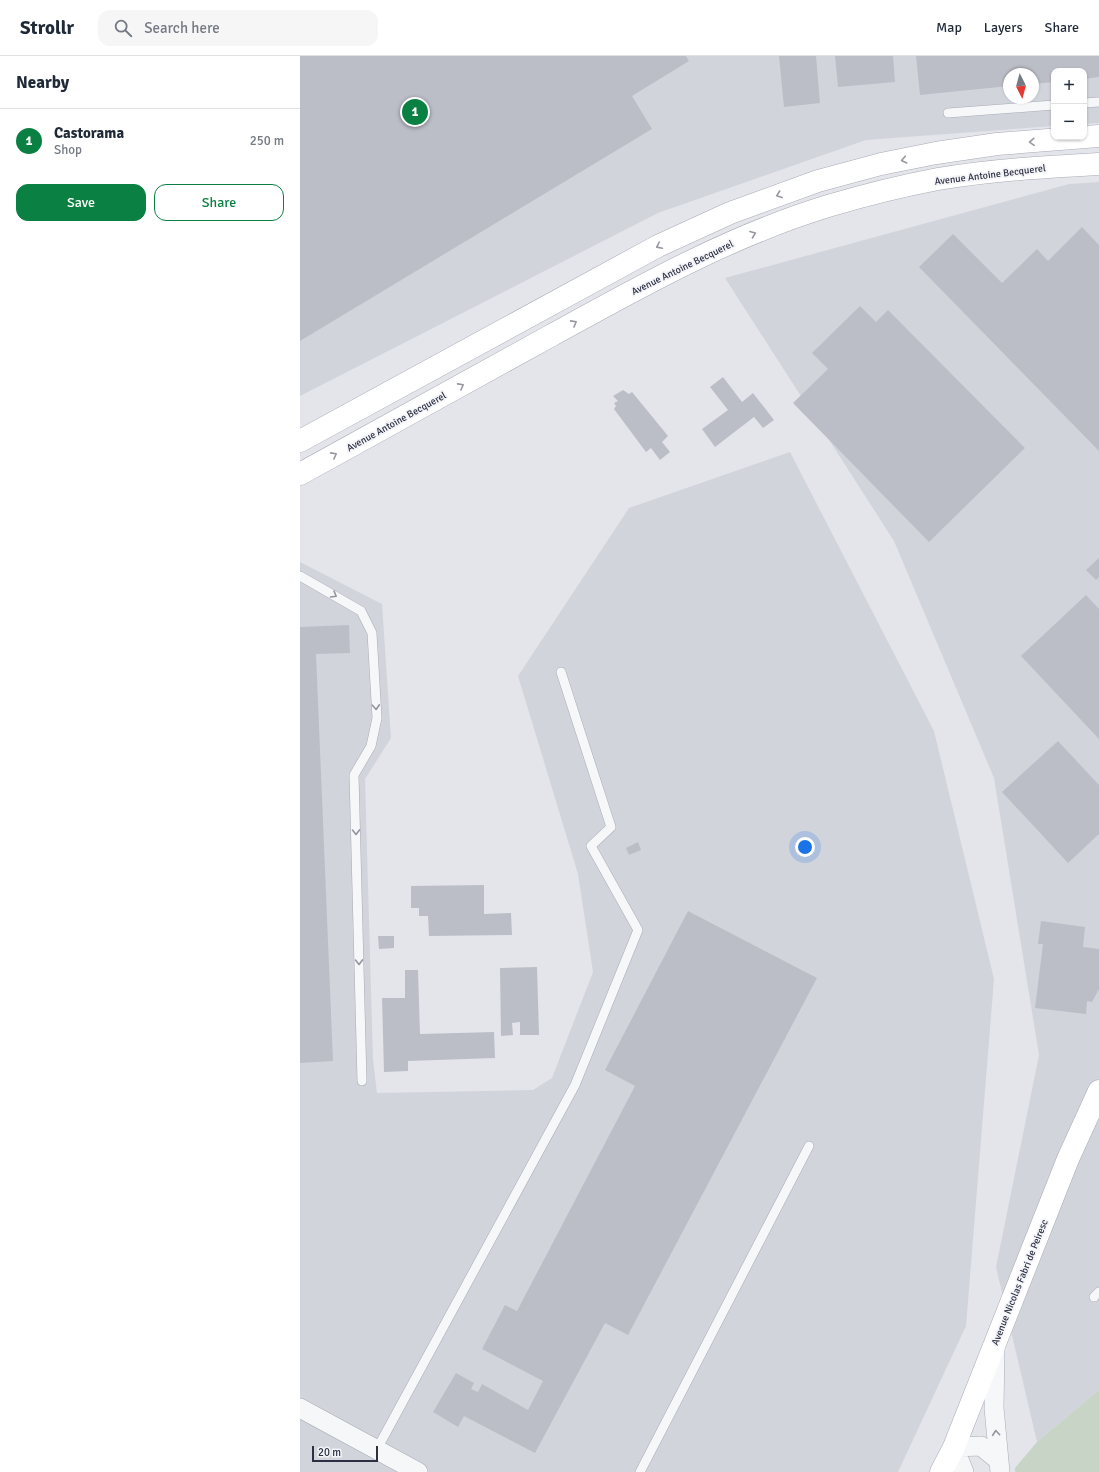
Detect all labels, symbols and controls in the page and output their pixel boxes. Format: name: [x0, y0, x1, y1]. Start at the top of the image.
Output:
search box: [98, 10, 378, 46]
text: Strollr: [20, 16, 74, 40]
icon: search: [112, 17, 134, 39]
text: Search here: [144, 19, 220, 37]
text: Map: [936, 19, 962, 36]
text: Layers: [984, 19, 1023, 36]
text: Share: [1045, 19, 1079, 36]
north arrow: [1003, 68, 1039, 104]
map controls: [1051, 68, 1087, 140]
button: +: [1051, 68, 1087, 104]
text: Nearby: [16, 72, 69, 93]
pin: 1: [402, 97, 428, 127]
button: −: [1051, 104, 1087, 140]
text: Castorama: [54, 124, 124, 142]
text: 1: [25, 133, 33, 149]
text: 250 m: [250, 133, 284, 149]
one-way arrow: [1029, 137, 1035, 146]
text: Shop: [54, 142, 82, 158]
one-way arrow: [900, 155, 907, 163]
street label: Avenue Antoine Becquerel: [934, 162, 1046, 188]
button: Save: [16, 184, 146, 221]
button: Share: [154, 184, 284, 221]
one-way arrow: [775, 191, 782, 199]
one-way arrow: [750, 230, 757, 238]
street label: Avenue Antoine Becquerel: [629, 238, 735, 298]
one-way arrow: [656, 241, 663, 249]
one-way arrow: [570, 321, 578, 328]
one-way arrow: [456, 383, 464, 391]
street label: Avenue Antoine Becquerel: [345, 389, 448, 454]
one-way arrow: [330, 452, 337, 460]
one-way arrow: [330, 591, 337, 598]
one-way arrow: [372, 704, 380, 710]
one-way arrow: [352, 829, 360, 835]
your location: [795, 837, 815, 857]
one-way arrow: [355, 959, 363, 965]
street label: Avenue Nicolas Fabri de Peiresc: [989, 1217, 1051, 1347]
one-way arrow: [991, 1430, 1000, 1436]
scale bar: [312, 1444, 378, 1463]
text: 20 m: [318, 1446, 341, 1459]

